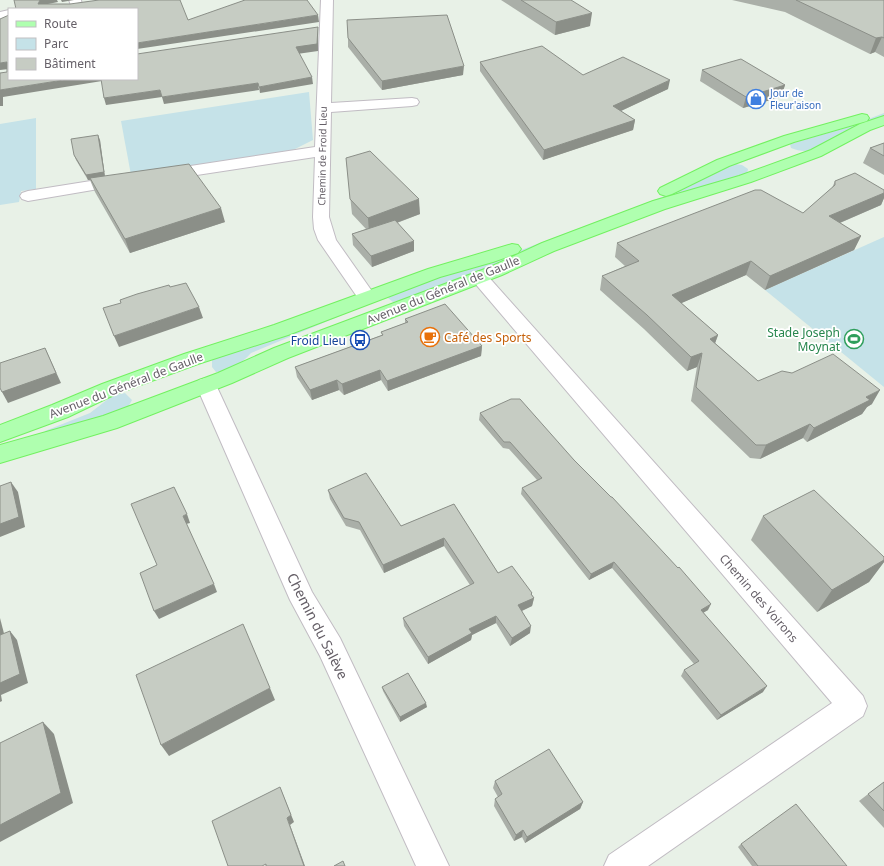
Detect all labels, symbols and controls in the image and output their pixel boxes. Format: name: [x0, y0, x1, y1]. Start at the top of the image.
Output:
legend: [8, 8, 138, 80]
text: Route: [44, 15, 77, 32]
text: Parc: [44, 35, 69, 52]
text: Bâtiment: [44, 55, 96, 72]
place label: Jour de Fleur'aison: [769, 86, 821, 112]
shop icon: Jour de Fleur'aison: [745, 88, 767, 110]
street label: Chemin de Froid Lieu: [314, 106, 330, 206]
street label: Avenue du Général de Gaulle: [364, 251, 522, 329]
place label: Stade Joseph Moynat: [767, 324, 841, 355]
cafe icon: Café des Sports: [419, 326, 441, 348]
sports icon: Stade Joseph Moynat: [843, 328, 865, 350]
bus stop icon: Froid Lieu: [349, 329, 371, 351]
place label: Café des Sports: [444, 329, 532, 346]
place label: Froid Lieu: [291, 332, 346, 349]
street label: Avenue du Général de Gaulle: [47, 348, 206, 422]
street label: Chemin des Voirons: [716, 550, 802, 646]
street label: Chemin du Salève: [283, 570, 353, 683]

